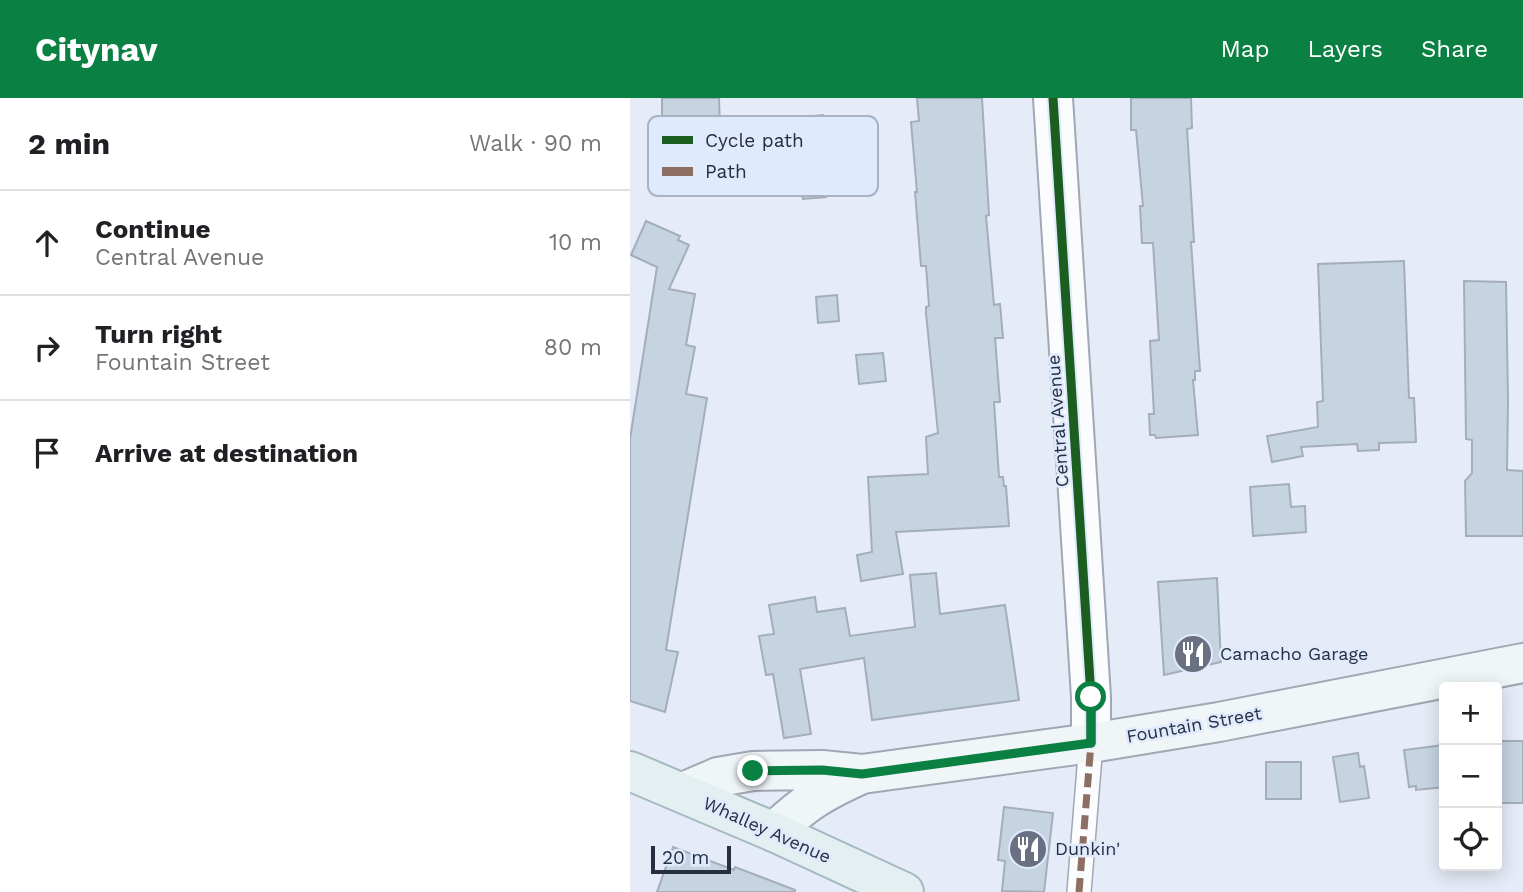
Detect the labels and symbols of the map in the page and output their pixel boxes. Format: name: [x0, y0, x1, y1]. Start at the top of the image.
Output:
legend: [648, 116, 878, 196]
text: Cycle path: [705, 129, 804, 152]
text: Path: [705, 160, 747, 183]
street label: Central Avenue: [1042, 354, 1073, 488]
restaurant icon: Camacho Garage: [1172, 633, 1214, 675]
place label: Camacho Garage: [1220, 643, 1369, 664]
route start: [1075, 681, 1106, 712]
street label: Fountain Street: [1125, 702, 1264, 747]
route end: [737, 755, 768, 786]
street label: Whalley Avenue: [700, 792, 834, 867]
restaurant icon: Dunkin': [1007, 828, 1049, 870]
place label: Dunkin': [1055, 838, 1120, 859]
scale bar: [651, 843, 732, 875]

